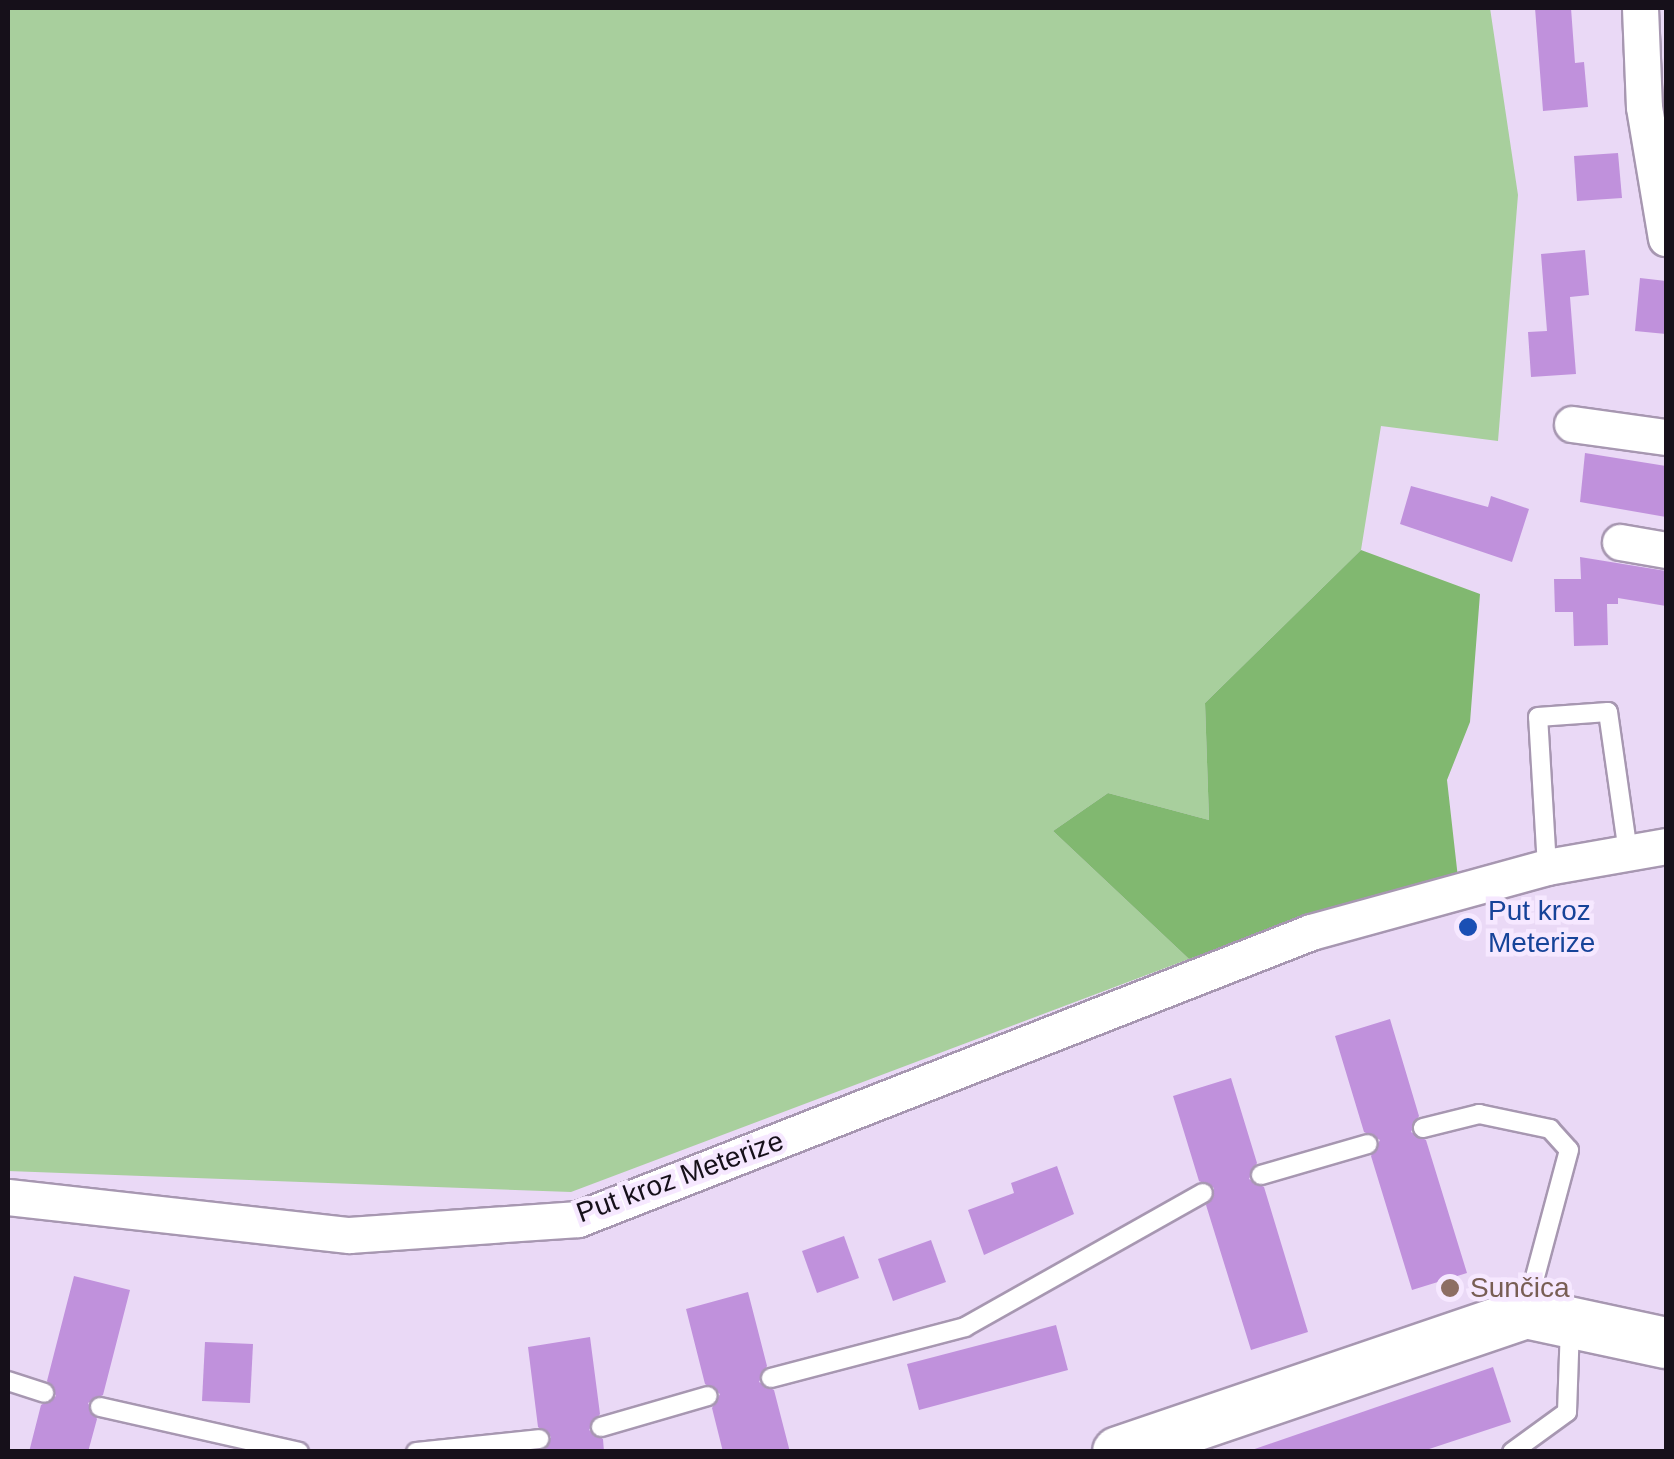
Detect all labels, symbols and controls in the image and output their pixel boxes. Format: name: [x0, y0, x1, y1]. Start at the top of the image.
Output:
place label: Put kroz Meterize: [1488, 894, 1595, 960]
marker: Put kroz Meterize: [1457, 916, 1479, 938]
street label: Put kroz Meterize: [572, 1124, 788, 1230]
place label: Sunčica: [1470, 1271, 1570, 1305]
marker: Sunčica: [1439, 1277, 1461, 1299]

